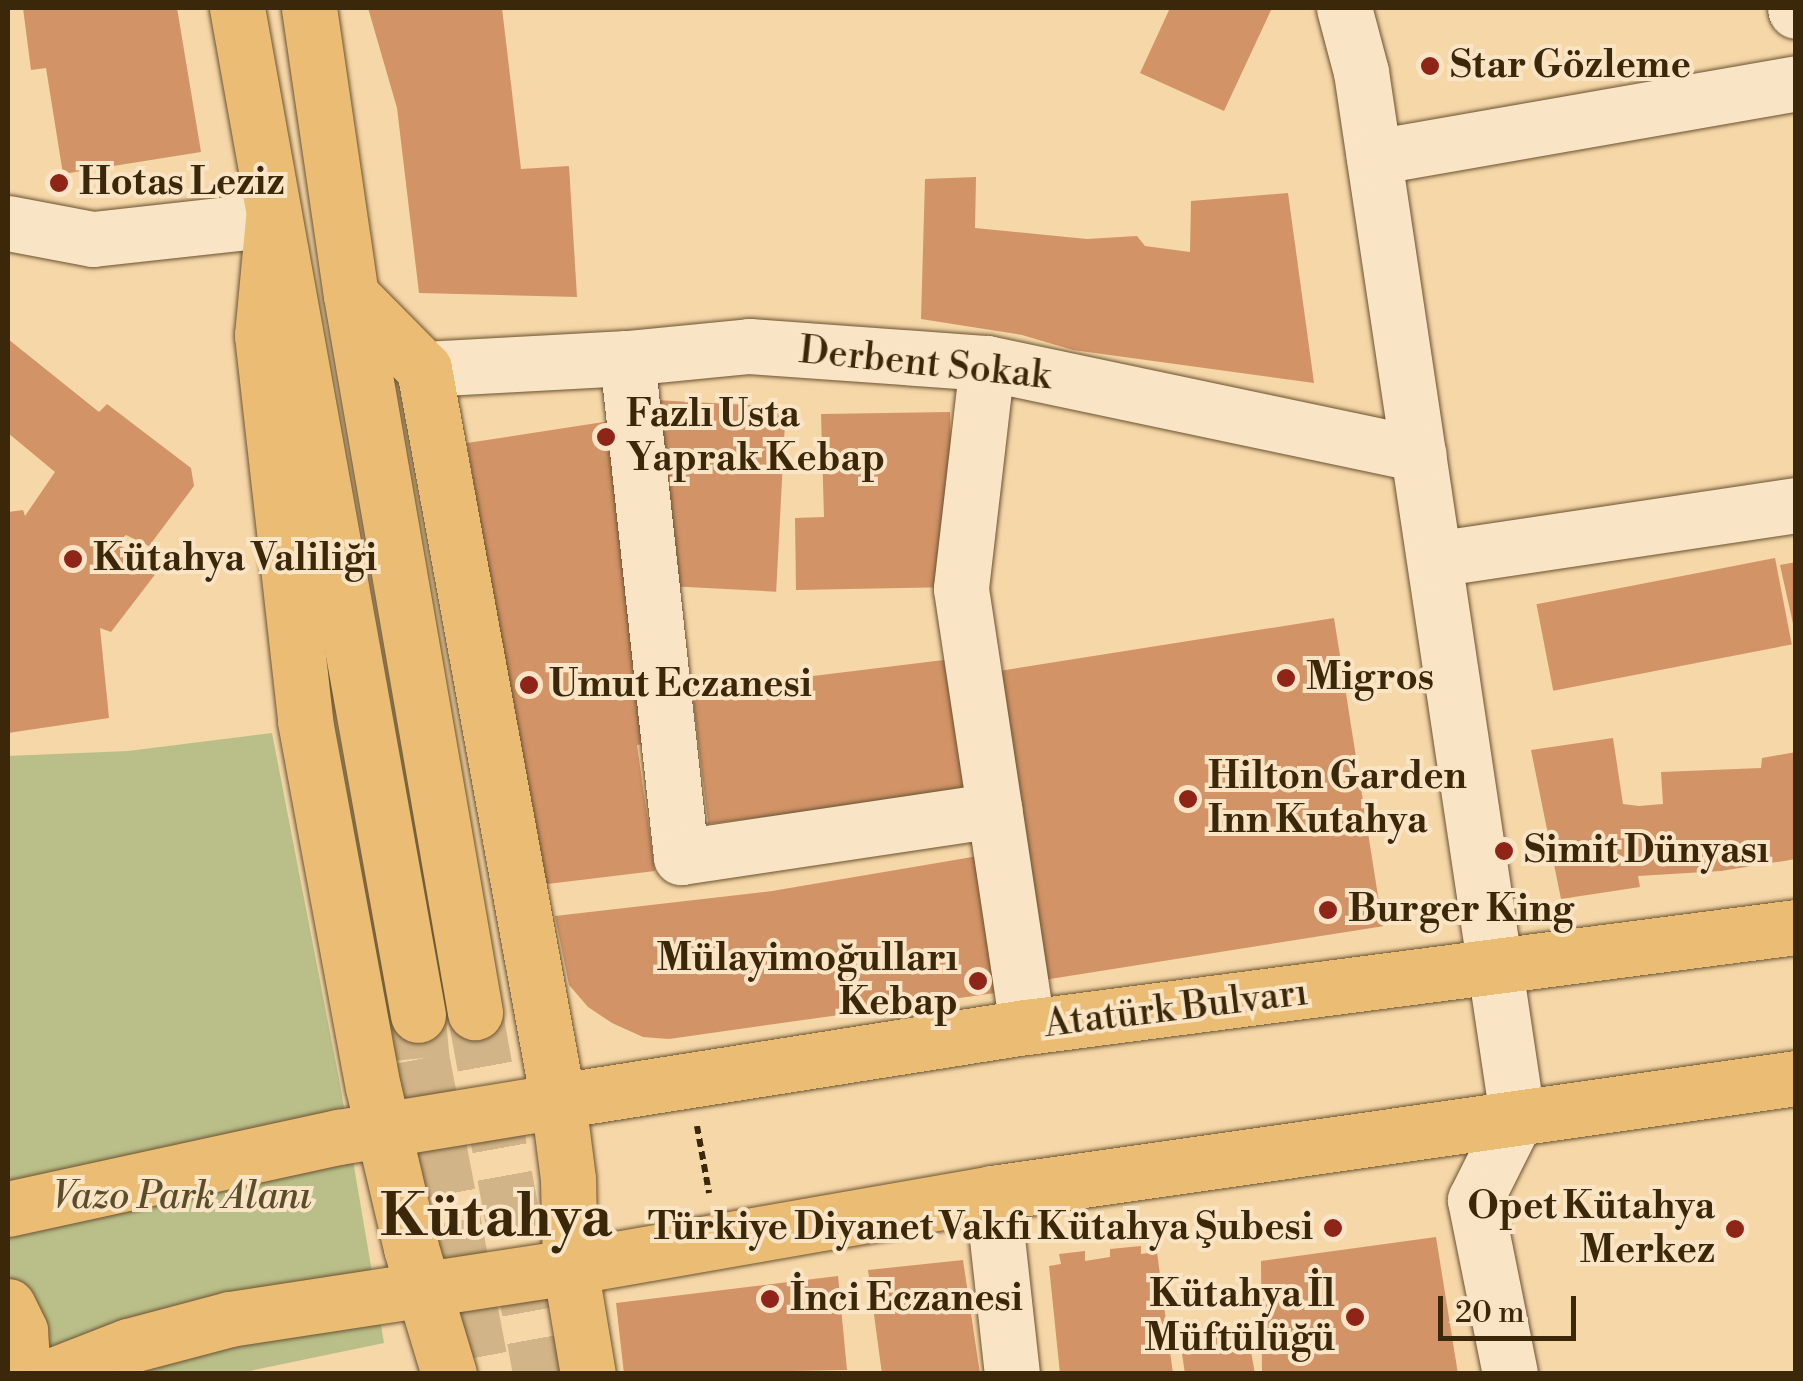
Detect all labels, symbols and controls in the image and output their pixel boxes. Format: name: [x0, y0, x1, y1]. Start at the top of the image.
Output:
place label: Star Gözleme: [1450, 43, 1691, 89]
marker: Star Gözleme: [1419, 55, 1441, 77]
place label: Hotas Leziz: [79, 160, 285, 206]
marker: Hotas Leziz: [48, 172, 70, 194]
street label: Derbent Sokak: [797, 328, 1053, 400]
place label: Fazlı Usta Yaprak Kebap: [626, 392, 885, 482]
marker: Fazlı Usta Yaprak Kebap: [595, 426, 617, 448]
place label: Kütahya Valiliği: [93, 536, 377, 582]
marker: Kütahya Valiliği: [62, 548, 84, 570]
place label: Migros: [1306, 655, 1434, 701]
place label: Umut Eczanesi: [549, 662, 812, 708]
marker: Migros: [1275, 667, 1297, 689]
marker: Umut Eczanesi: [518, 674, 540, 696]
place label: Hilton Garden Inn Kutahya: [1208, 754, 1467, 844]
marker: Hilton Garden Inn Kutahya: [1177, 788, 1199, 810]
place label: Simit Dünyası: [1524, 828, 1769, 874]
marker: Simit Dünyası: [1493, 840, 1515, 862]
place label: Burger King: [1348, 887, 1574, 933]
marker: Burger King: [1317, 899, 1339, 921]
place label: Mülayimoğulları Kebap: [657, 936, 958, 1026]
marker: Mülayimoğulları Kebap: [967, 970, 989, 992]
street label: Atatürk Bulvarı: [1042, 970, 1310, 1048]
park label: Vazo Park Alanı: [53, 1174, 311, 1220]
district label: Kütahya: [380, 1183, 612, 1253]
place label: Opet Kütahya Merkez: [1468, 1184, 1715, 1274]
place label: Türkiye Diyanet Vakfı Kütahya Şubesi: [648, 1205, 1313, 1251]
marker: Türkiye Diyanet Vakfı Kütahya Şubesi: [1322, 1217, 1344, 1239]
marker: Opet Kütahya Merkez: [1724, 1218, 1746, 1240]
place label: Kütahya İl Müftülüğü: [1144, 1272, 1335, 1362]
place label: İnci Eczanesi: [790, 1276, 1023, 1322]
scale bar: [1443, 1276, 1580, 1338]
marker: İnci Eczanesi: [759, 1288, 781, 1310]
text: 20 m: [1455, 1294, 1524, 1332]
marker: Kütahya İl Müftülüğü: [1344, 1306, 1366, 1328]

